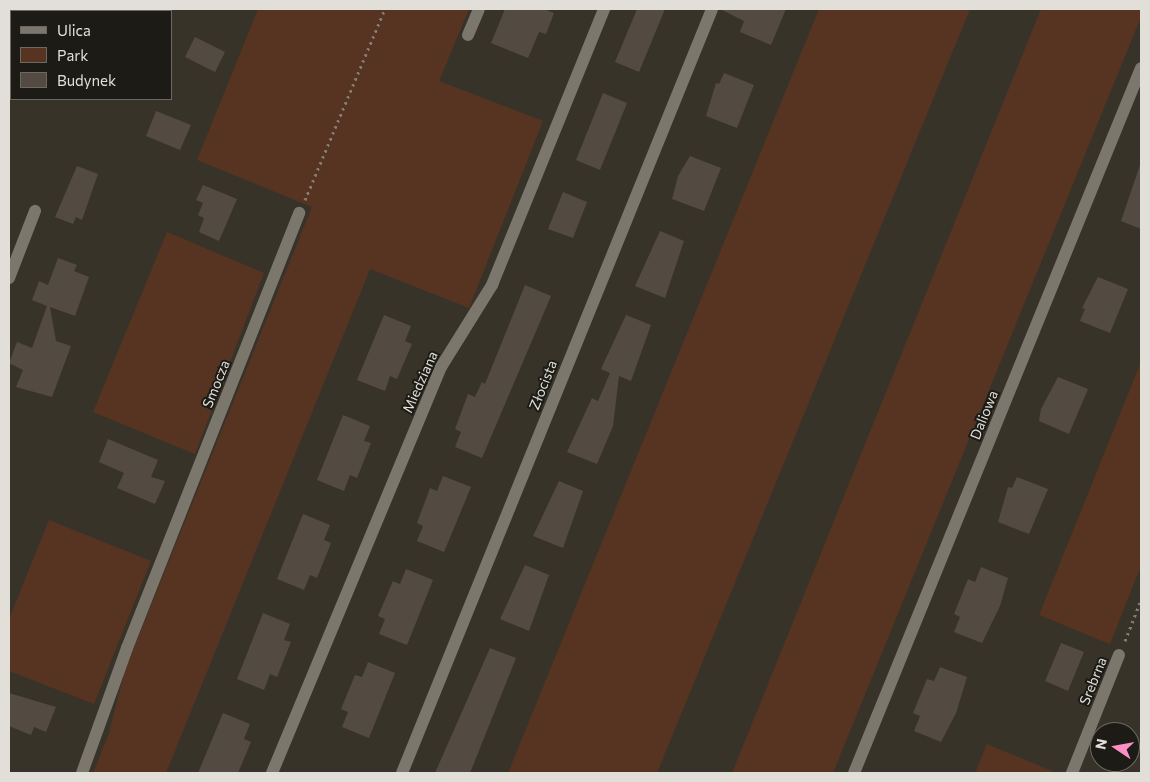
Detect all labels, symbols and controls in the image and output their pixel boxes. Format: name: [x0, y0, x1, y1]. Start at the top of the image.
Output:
legend: [10, 10, 172, 100]
text: Ulica: [57, 21, 91, 39]
text: Park: [57, 46, 88, 64]
text: Budynek: [57, 71, 116, 89]
street label: Miedziana: [399, 349, 441, 415]
street label: Smocza: [199, 358, 233, 410]
street label: Złocista: [526, 358, 560, 412]
street label: Daliowa: [967, 388, 1001, 442]
street label: Srebrna: [1076, 655, 1110, 707]
north arrow: [1090, 722, 1140, 772]
text: N: [1091, 737, 1110, 751]

